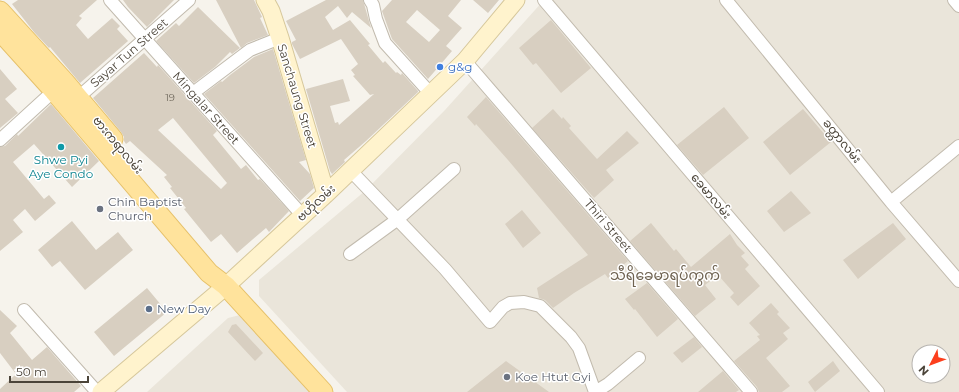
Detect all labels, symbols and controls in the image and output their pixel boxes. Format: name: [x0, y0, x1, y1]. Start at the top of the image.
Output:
street label: Sayar Tun Street: [87, 15, 171, 90]
street label: Sanchaung Street: [274, 42, 321, 150]
place label: g&g: [448, 59, 472, 74]
marker: g&g: [435, 62, 445, 72]
street label: Mingalar Street: [170, 68, 243, 147]
house number: 19: [165, 91, 175, 104]
street label: ဗားကရာလမ်း: [88, 112, 148, 179]
street label: ခတ္တာလမ်း: [818, 115, 866, 168]
marker: Shwe Pyi Aye Condo: [56, 142, 66, 152]
place label: Shwe Pyi Aye Condo: [29, 152, 93, 181]
street label: ခေမာလမ်း: [688, 169, 736, 222]
street label: ဗဟိုလမ်း: [293, 180, 340, 226]
place label: Chin Baptist Church: [108, 194, 182, 223]
street label: Thiri Street: [581, 196, 636, 255]
marker: Chin Baptist Church: [95, 204, 105, 214]
district label: သီရိခေမာရပ်ကွက်: [610, 265, 720, 287]
place label: New Day: [157, 301, 211, 316]
marker: New Day: [144, 304, 154, 314]
north arrow: [911, 344, 951, 384]
scale bar: [10, 358, 88, 384]
text: N: [915, 363, 932, 379]
text: 50 m: [16, 364, 47, 379]
place label: Koe Htut Gyi: [515, 369, 591, 384]
marker: Koe Htut Gyi: [502, 372, 512, 382]

